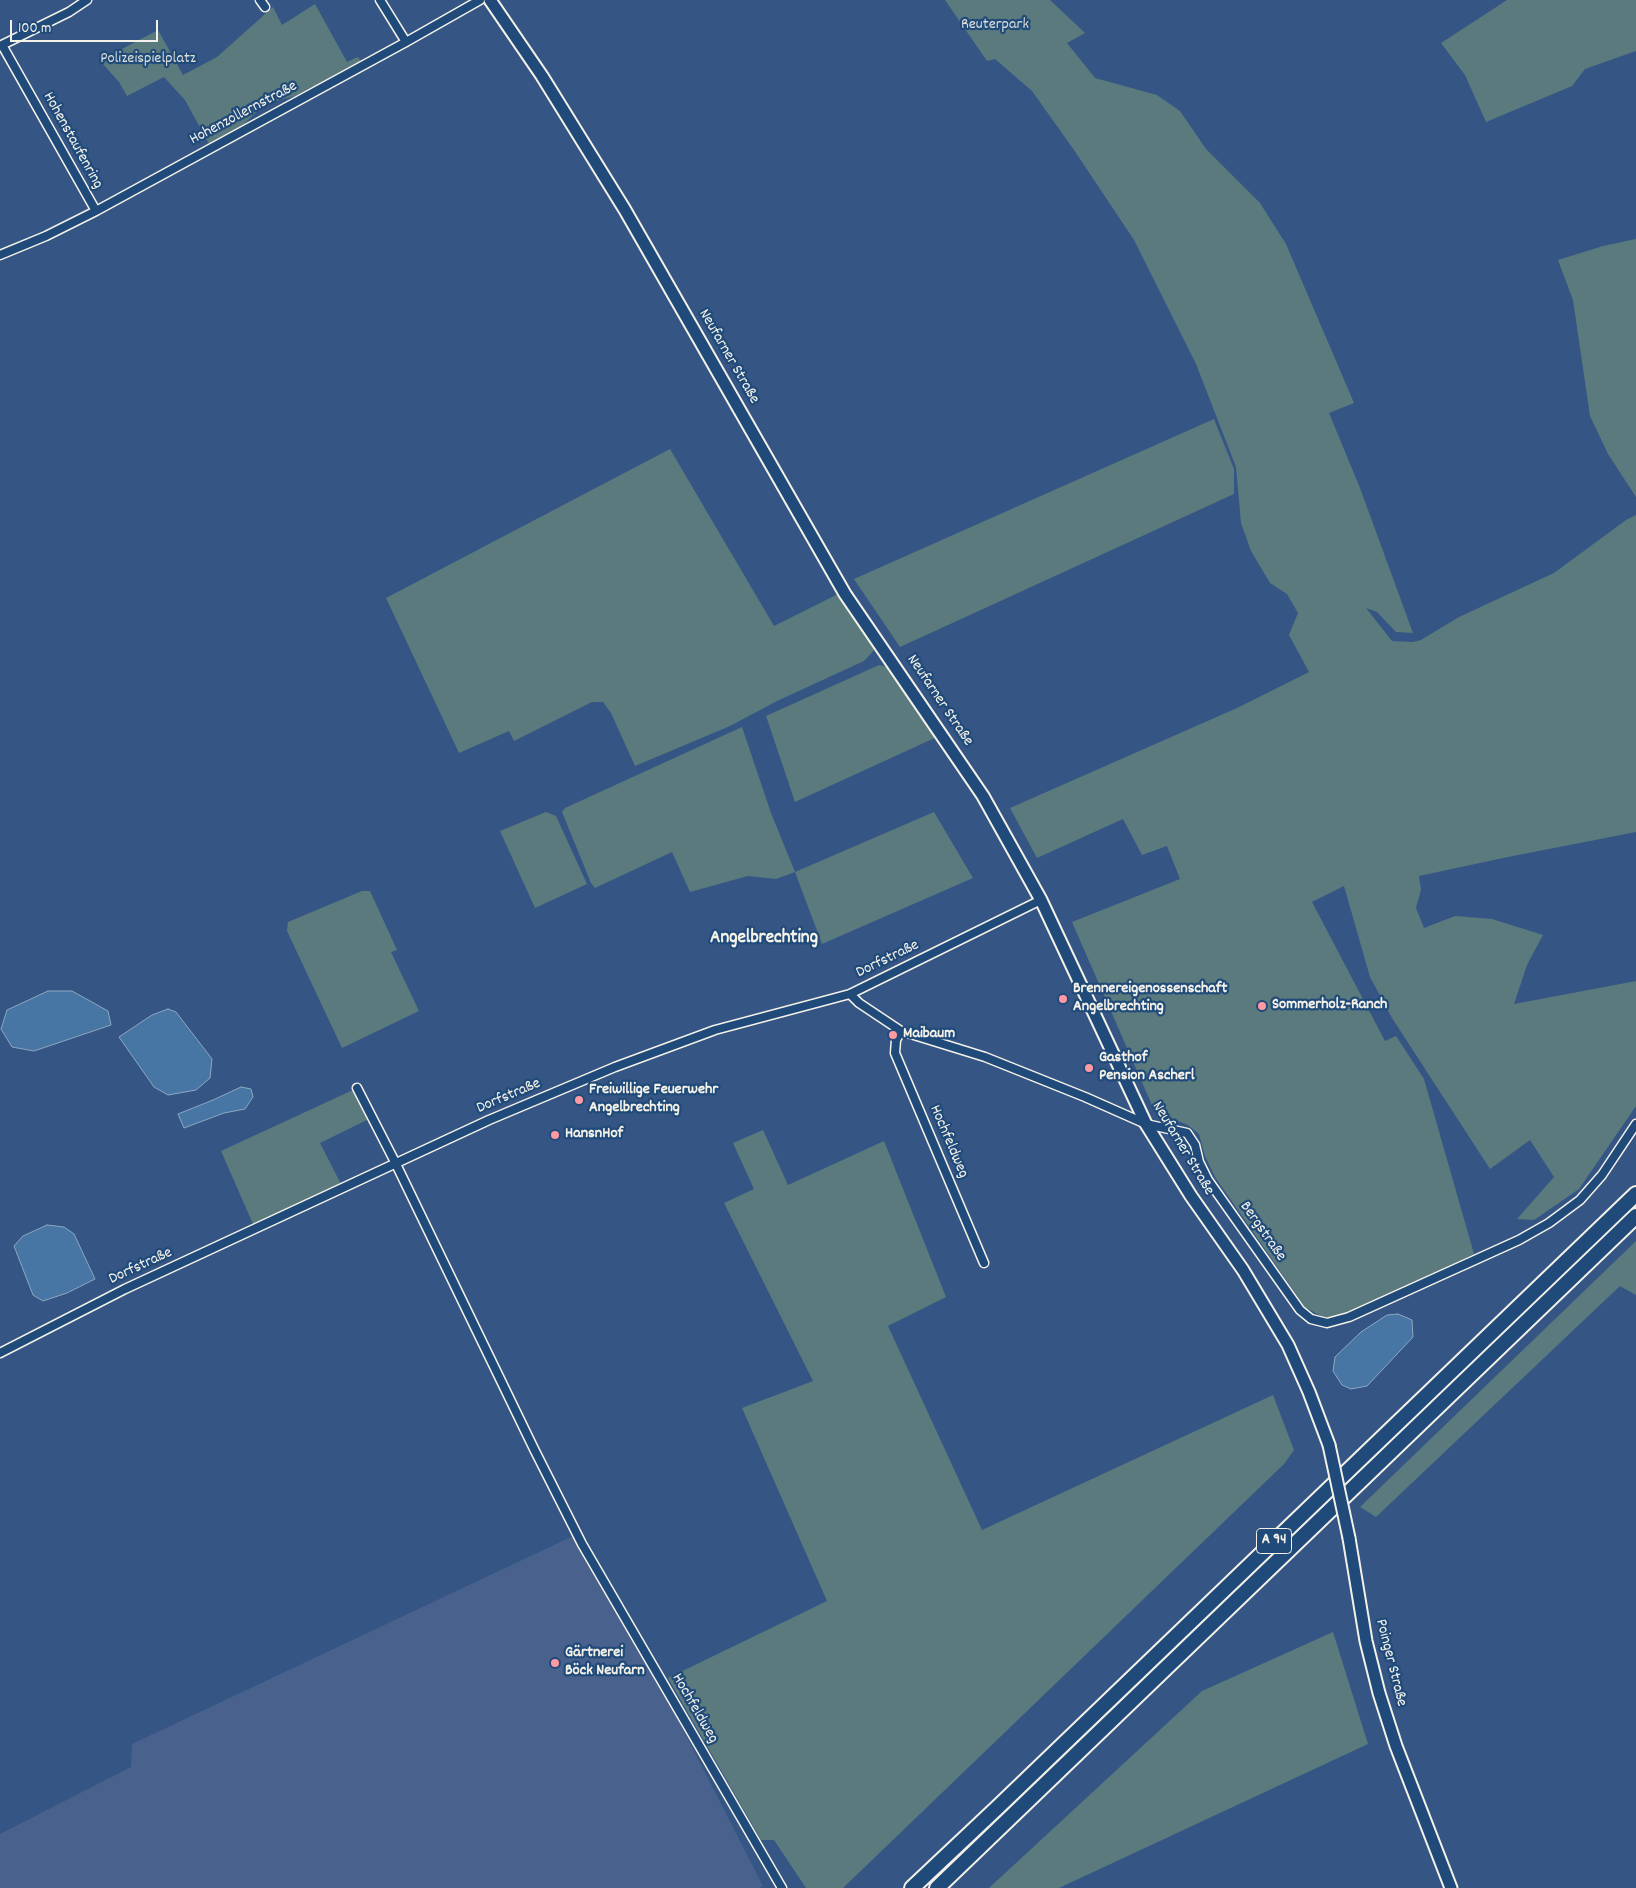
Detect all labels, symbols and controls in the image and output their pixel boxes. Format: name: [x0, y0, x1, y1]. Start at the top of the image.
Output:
scale bar: [12, 10, 160, 42]
park label: Reuterpark: [961, 16, 1029, 36]
text: 100 m: [18, 18, 51, 40]
park label: Polizeispielplatz: [100, 50, 196, 70]
street label: Hohenzollernstraße: [187, 78, 301, 150]
street label: Hohenstaufenring: [38, 89, 106, 193]
street label: Neufarner Straße: [693, 306, 763, 408]
street label: Neufarner Straße: [901, 652, 977, 750]
district label: Angelbrechting: [710, 928, 818, 950]
street label: Dorfstraße: [853, 937, 923, 983]
place label: Brennereigenossenschaft Angelbrechting: [1073, 980, 1227, 1018]
marker: Brennereigenossenschaft Angelbrechting: [1057, 993, 1069, 1005]
place label: Sommerholz-Ranch: [1272, 996, 1387, 1016]
marker: Sommerholz-Ranch: [1256, 1000, 1268, 1012]
place label: Maibaum: [903, 1025, 955, 1045]
marker: Maibaum: [887, 1029, 899, 1041]
place label: Gasthof Pension Ascherl: [1099, 1049, 1195, 1087]
marker: Gasthof Pension Ascherl: [1083, 1062, 1095, 1074]
street label: Dorfstraße: [474, 1075, 544, 1119]
place label: Freiwillige Feuerwehr Angelbrechting: [589, 1081, 718, 1119]
marker: Freiwillige Feuerwehr Angelbrechting: [573, 1094, 585, 1106]
street label: Neufarner Straße: [1146, 1099, 1218, 1199]
street label: Hochfeldweg: [924, 1103, 972, 1181]
place label: HansnHof: [565, 1125, 623, 1145]
marker: HansnHof: [549, 1129, 561, 1141]
street label: Bergstraße: [1235, 1199, 1289, 1265]
street label: Dorfstraße: [106, 1244, 176, 1290]
road number: A 94: [1256, 1528, 1292, 1554]
street label: Poinger Straße: [1370, 1617, 1410, 1709]
place label: Gärtnerei Böck Neufarn: [565, 1644, 645, 1682]
marker: Gärtnerei Böck Neufarn: [549, 1657, 561, 1669]
street label: Hochfeldweg: [666, 1671, 722, 1747]

